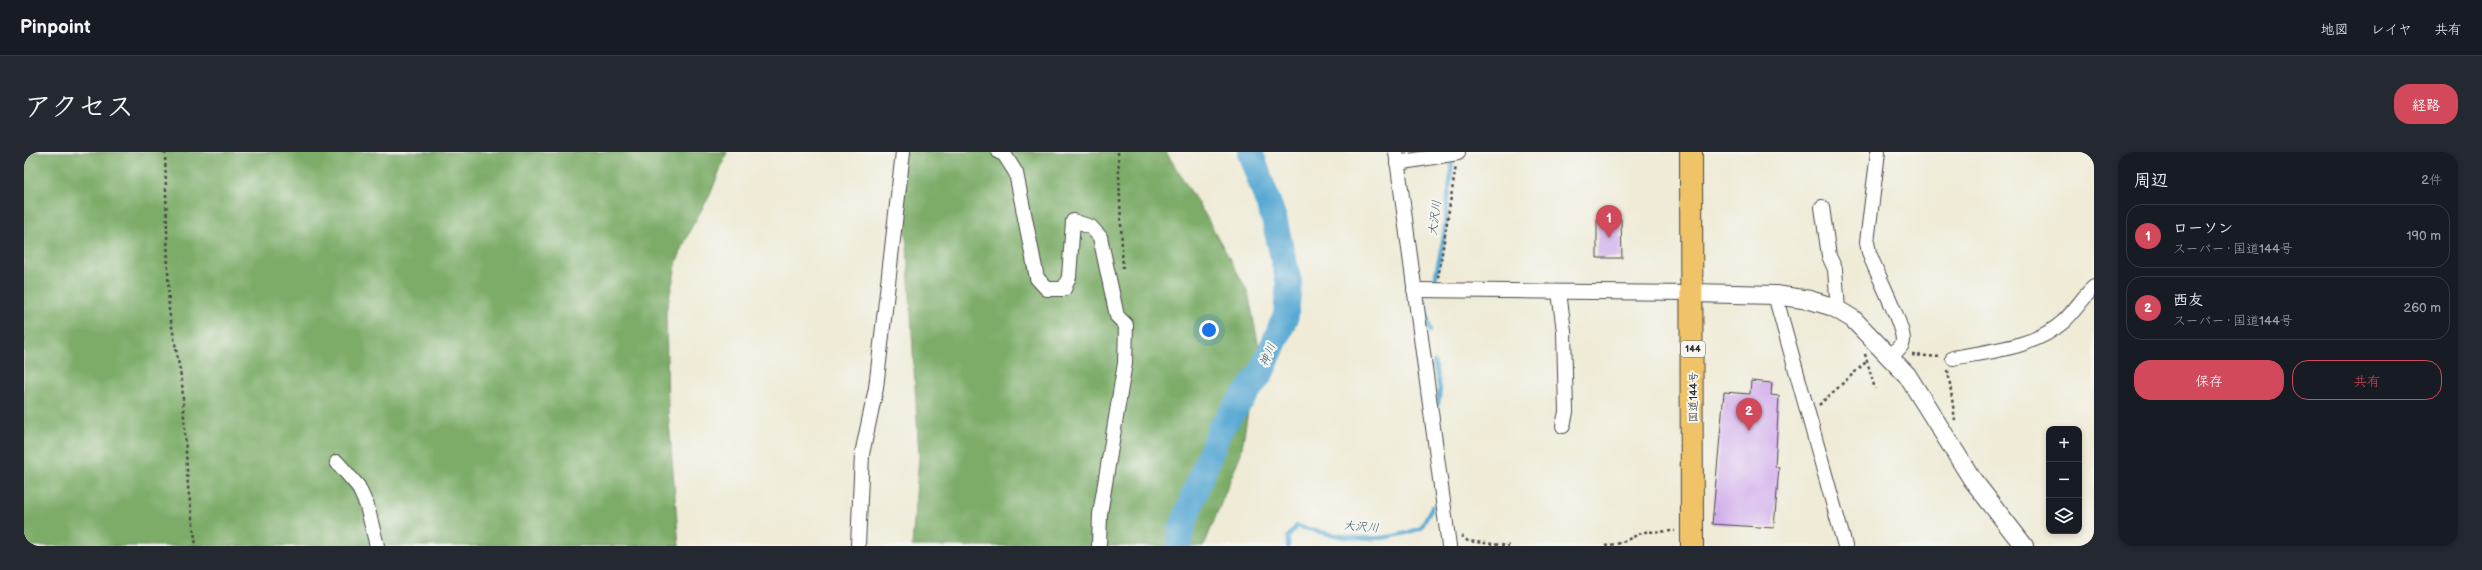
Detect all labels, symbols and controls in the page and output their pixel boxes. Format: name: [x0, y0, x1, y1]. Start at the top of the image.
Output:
text: Pinpoint: [20, 16, 91, 39]
text: 地図: [2321, 21, 2349, 38]
text: レイヤ: [2371, 21, 2412, 38]
text: 共有: [2434, 21, 2462, 38]
button: 経路: [2394, 84, 2458, 124]
text: アクセス: [24, 91, 134, 124]
text: 周辺: [2134, 171, 2168, 191]
text: 2件: [2421, 172, 2442, 188]
water label: 大沢川: [1425, 199, 1445, 237]
pin: 1: [1596, 205, 1622, 238]
text: ローソン: [2173, 219, 2233, 238]
text: 1: [2145, 228, 2151, 244]
text: 190 m: [2407, 228, 2441, 244]
text: スーパー · 国道144号: [2173, 241, 2293, 257]
text: 西友: [2173, 291, 2203, 310]
text: 2: [2144, 300, 2152, 316]
text: 260 m: [2403, 300, 2441, 316]
text: スーパー · 国道144号: [2173, 313, 2293, 329]
your location: [1199, 320, 1219, 340]
water label: 神川: [1256, 341, 1280, 369]
road number: 144: [1681, 341, 1705, 357]
button: 保存: [2134, 360, 2284, 400]
button: 共有: [2292, 360, 2442, 400]
street label: 国道144号: [1687, 372, 1700, 422]
pin: 2: [1736, 398, 1762, 431]
map controls: [2046, 426, 2082, 534]
button: +: [2046, 426, 2082, 462]
button: −: [2046, 462, 2082, 498]
button: layers: [2046, 498, 2082, 534]
water label: 大沢川: [1342, 518, 1380, 536]

